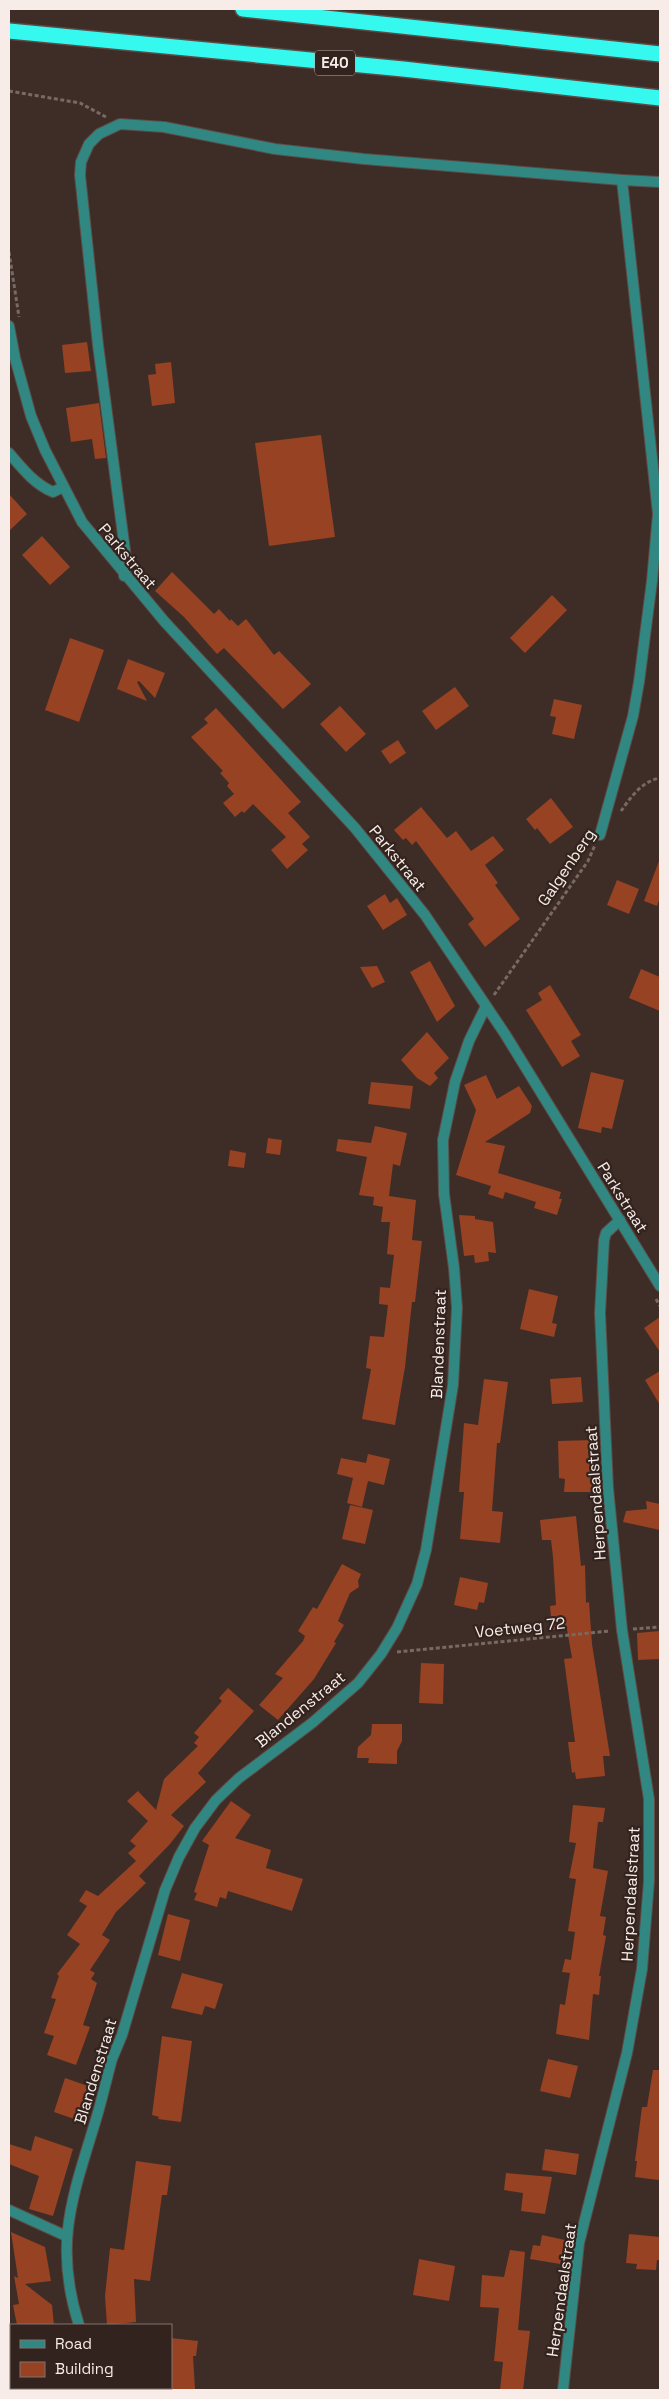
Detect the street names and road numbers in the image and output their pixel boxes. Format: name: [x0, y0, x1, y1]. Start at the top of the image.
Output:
road number: E40: [315, 50, 355, 76]
street label: Parkstraat: [94, 519, 161, 594]
street label: Parkstraat: [364, 821, 431, 896]
street label: Galgenberg: [533, 825, 600, 910]
street label: Parkstraat: [593, 1158, 653, 1237]
street label: Blandenstraat: [426, 1289, 451, 1399]
street label: Herpendaalstraat: [580, 1425, 611, 1561]
street label: Voetweg 72: [474, 1612, 566, 1643]
street label: Blandenstraat: [251, 1667, 350, 1752]
street label: Herpendaalstraat: [616, 1826, 645, 1962]
street label: Blandenstraat: [69, 2016, 122, 2127]
street label: Herpendaalstraat: [542, 2222, 581, 2358]

